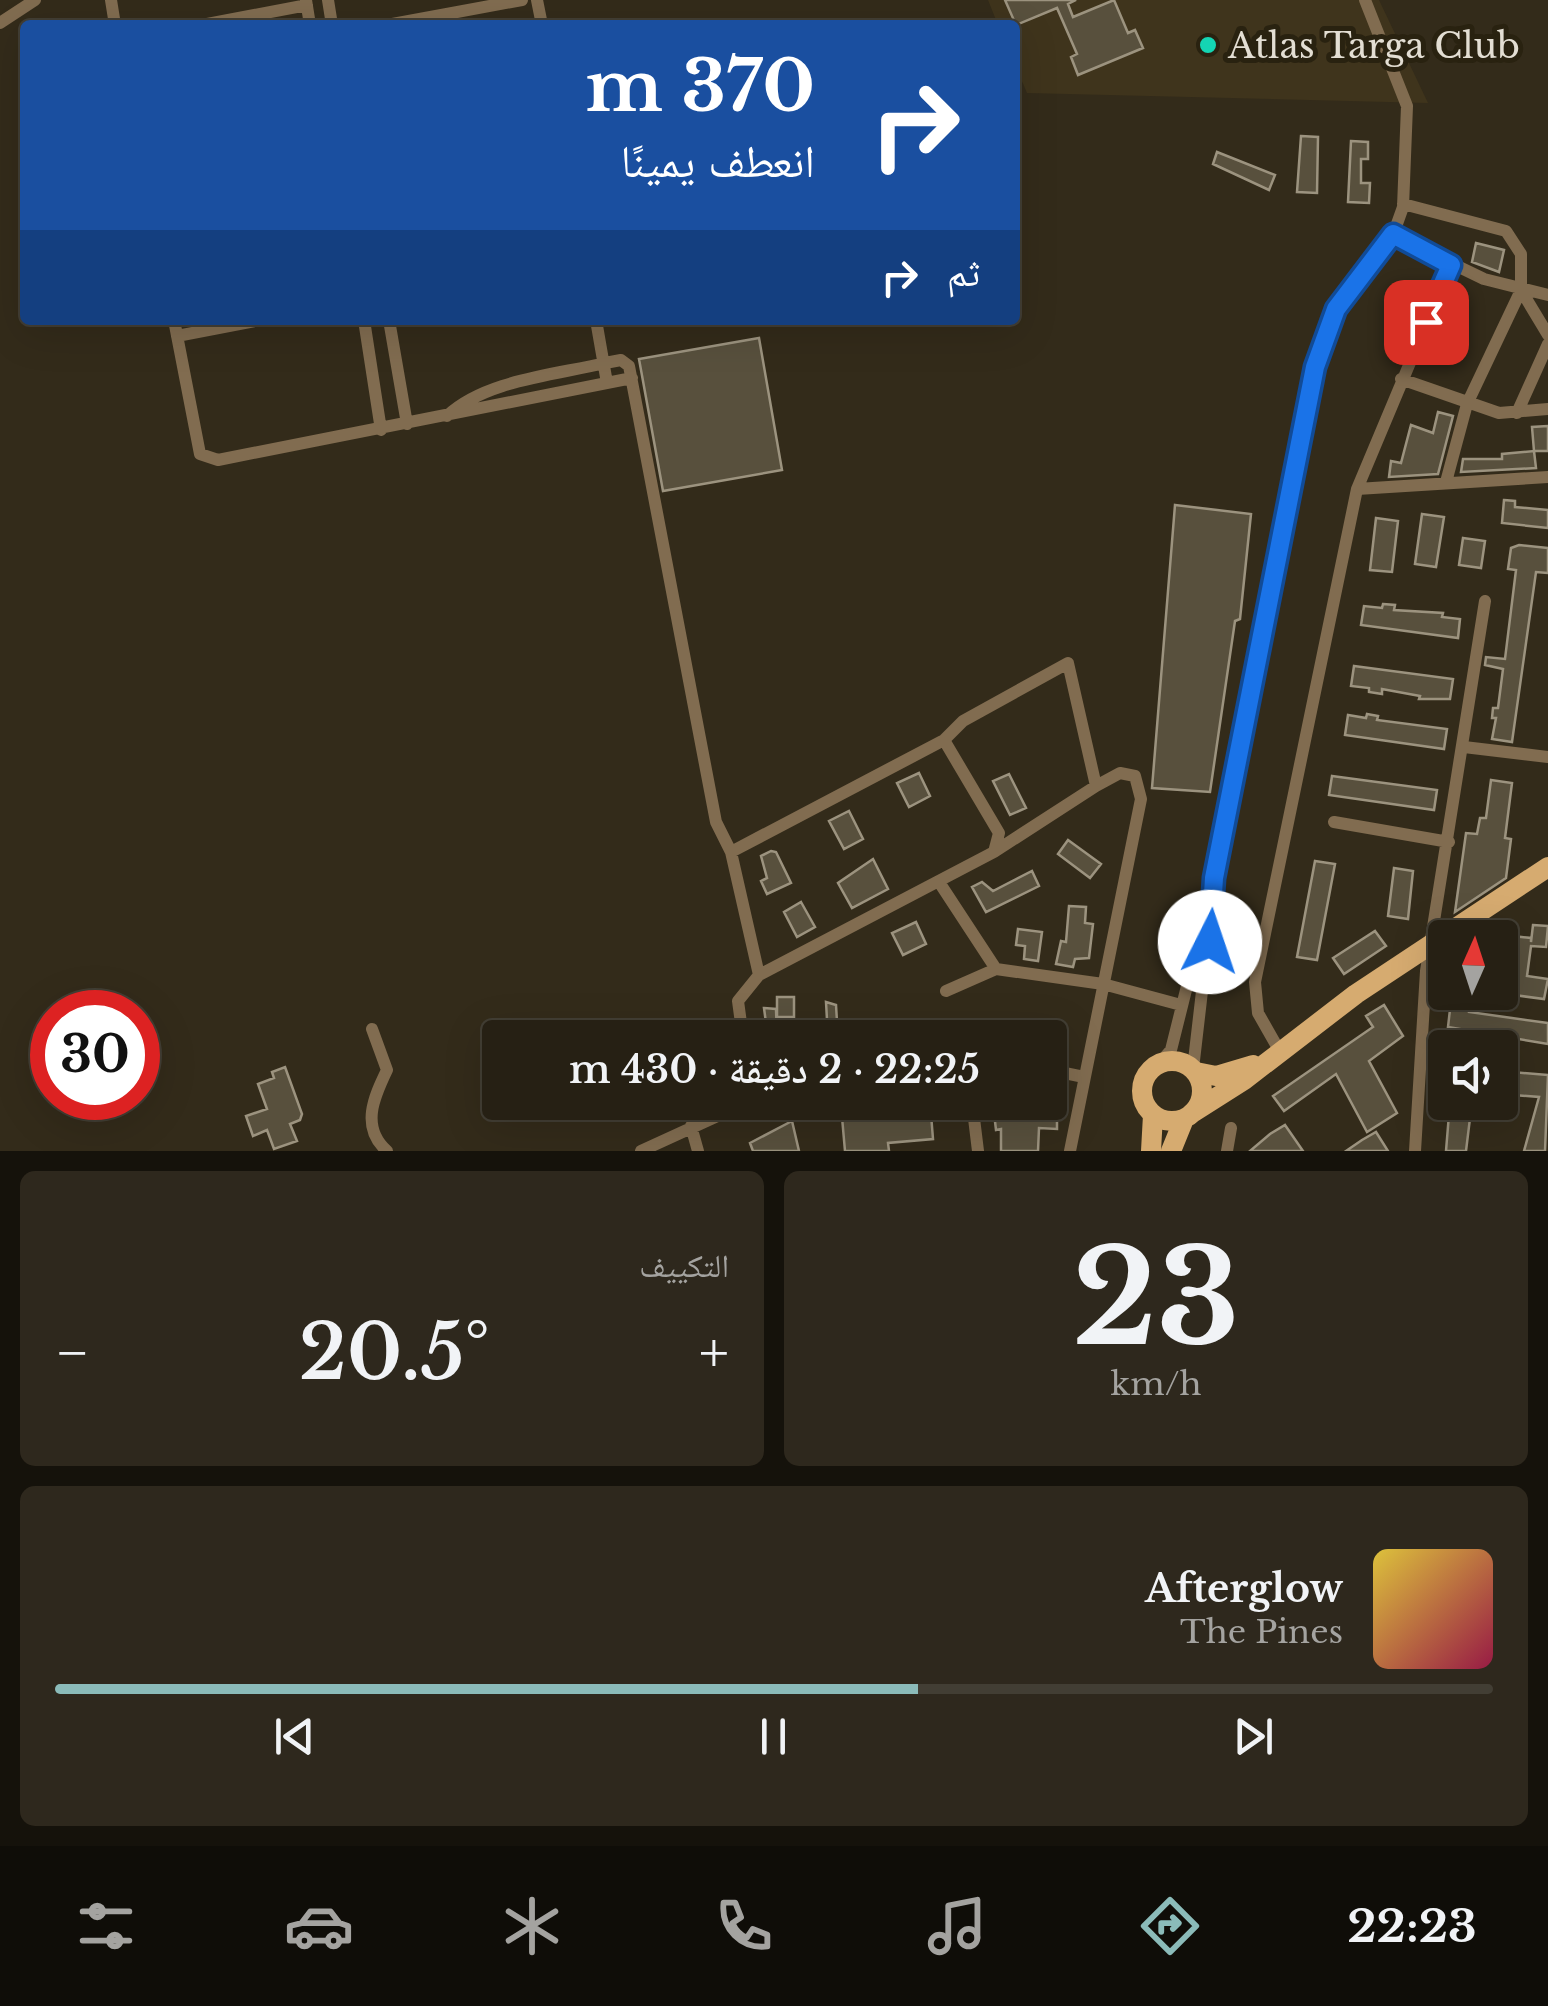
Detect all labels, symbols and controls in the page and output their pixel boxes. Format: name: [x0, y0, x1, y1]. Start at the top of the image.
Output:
place label: Atlas Targa Club: [1227, 24, 1520, 67]
marker: Atlas Targa Club: [1197, 34, 1219, 56]
text: 370 m: [585, 43, 815, 130]
icon: right: [850, 60, 980, 190]
text: انعطف يمينًا: [621, 133, 815, 189]
text: ثم: [947, 249, 980, 296]
icon: right: [872, 250, 927, 305]
pin: [1384, 280, 1469, 365]
icon: arrive: [1399, 295, 1454, 350]
position arrow: [1158, 890, 1262, 994]
north arrow: [1428, 920, 1518, 1010]
map controls: [1428, 920, 1518, 1120]
speed limit sign: 30: [30, 990, 160, 1120]
button: sound: [1428, 1030, 1518, 1120]
text: 22:25 · 2 دقيقة · 430 m: [569, 1046, 980, 1093]
text: 23: [1072, 1218, 1240, 1379]
text: التكييف: [639, 1246, 729, 1286]
text: 20.5°: [299, 1306, 490, 1399]
text: −: [55, 1319, 90, 1387]
text: +: [699, 1319, 729, 1387]
text: km/h: [1111, 1364, 1201, 1404]
text: Afterglow: [1145, 1565, 1343, 1612]
text: The Pines: [1180, 1612, 1343, 1652]
icon: previous: [267, 1709, 322, 1764]
icon: pause: [746, 1709, 801, 1764]
icon: next: [1226, 1709, 1281, 1764]
icon: filters: [71, 1891, 141, 1961]
icon: car: [284, 1891, 354, 1961]
icon: climate: [497, 1891, 567, 1961]
icon: phone: [709, 1891, 779, 1961]
icon: music: [922, 1891, 992, 1961]
icon: directions: [1135, 1891, 1205, 1961]
text: 22:23: [1347, 1898, 1477, 1954]

